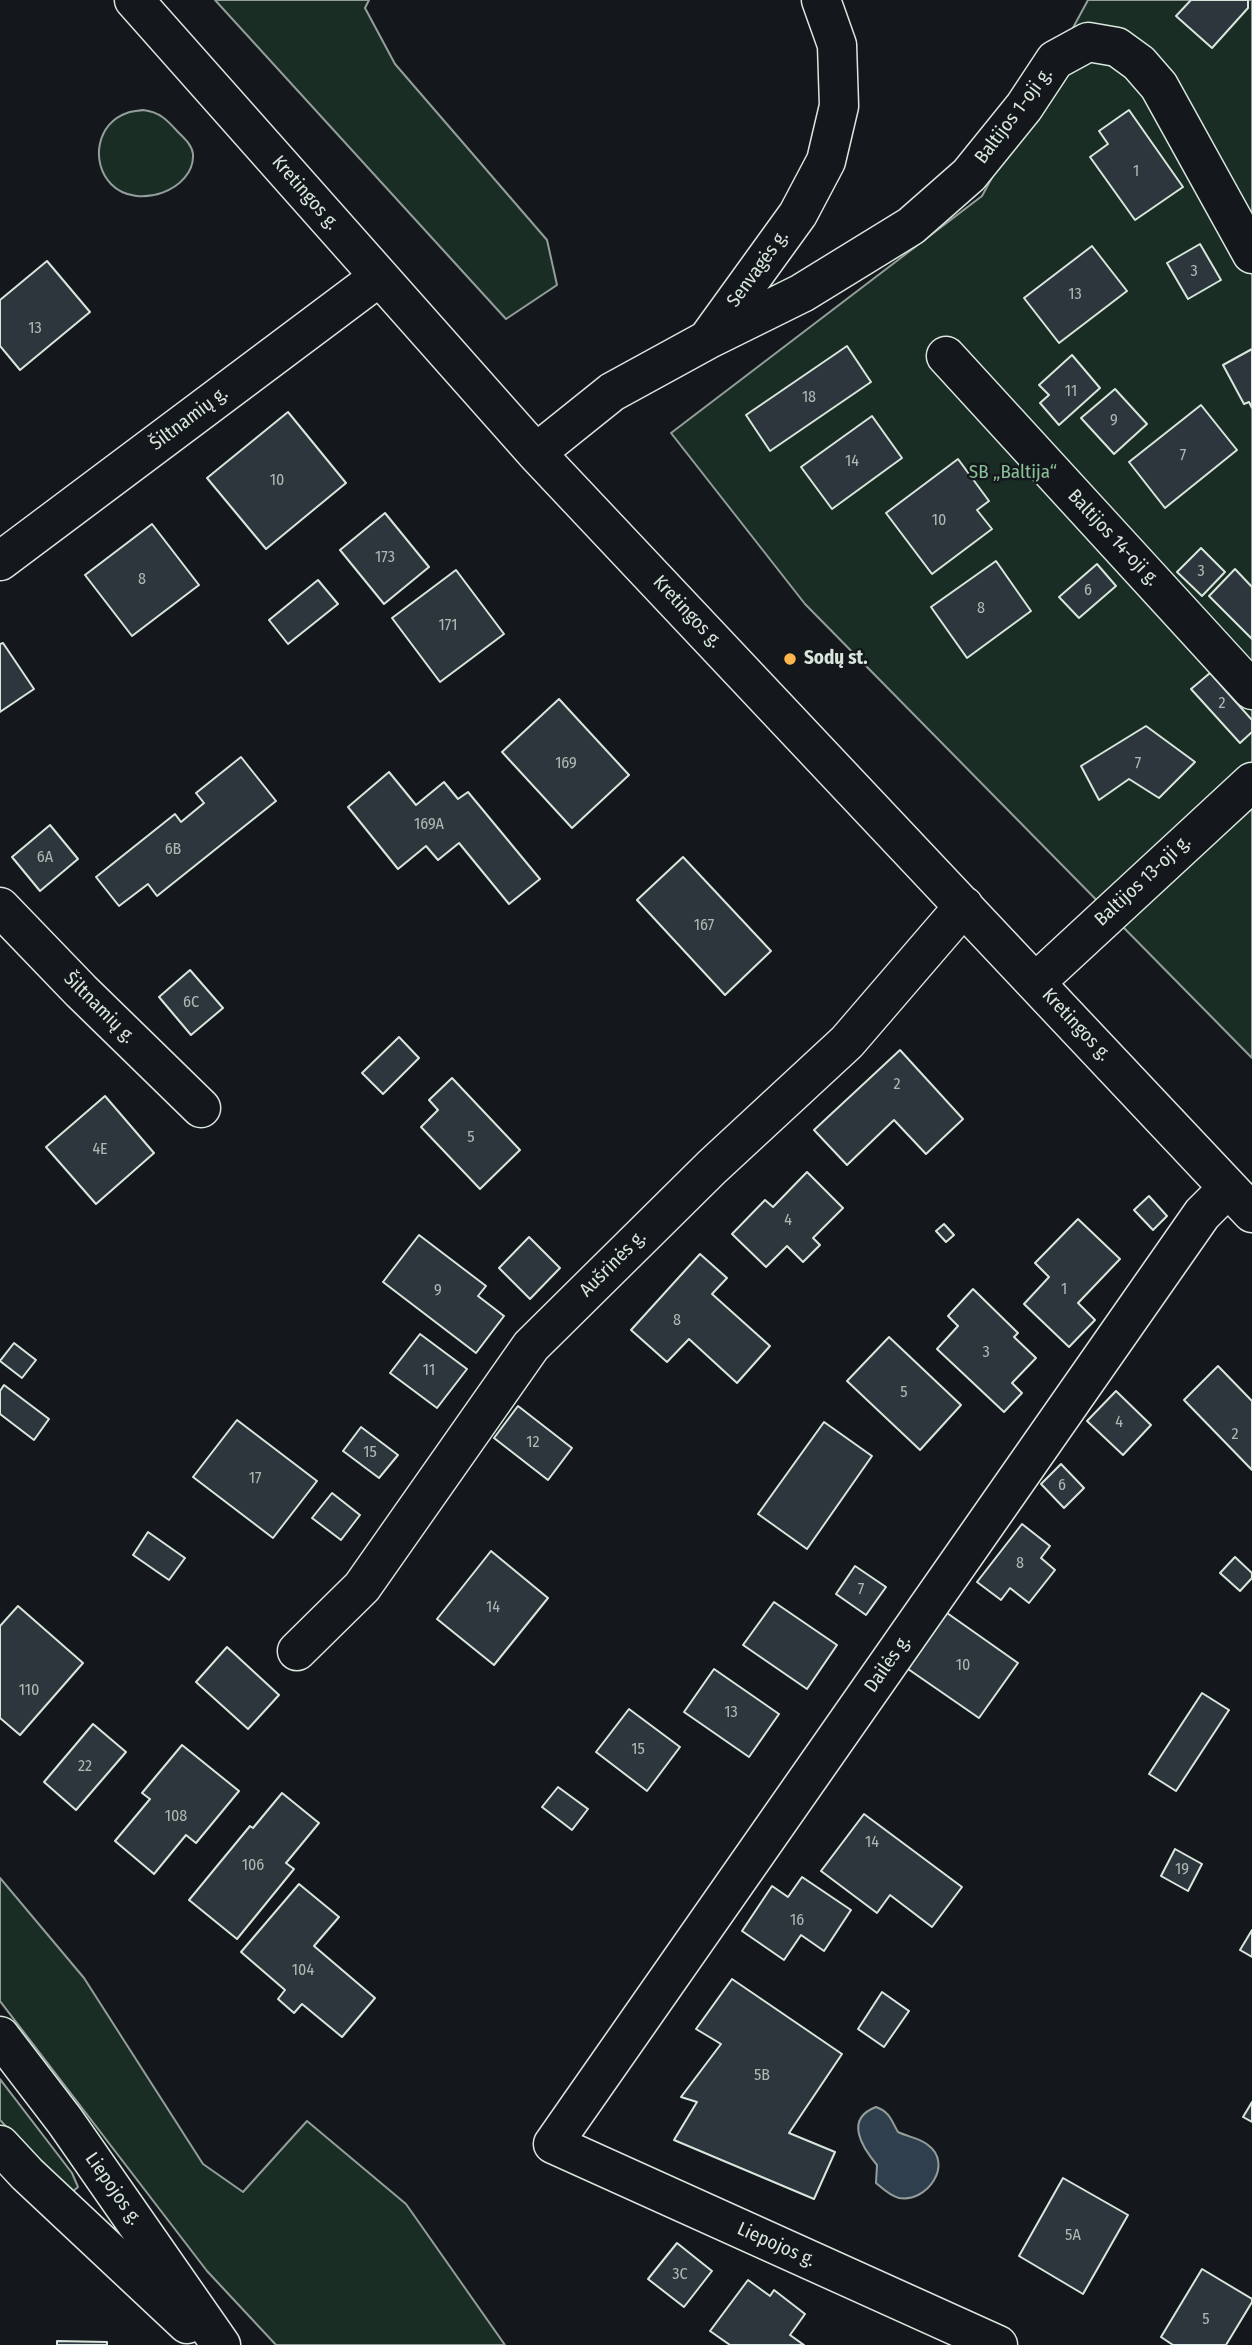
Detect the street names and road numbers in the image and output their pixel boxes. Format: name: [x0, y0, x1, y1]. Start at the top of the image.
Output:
street label: Baltijos 1-oji g.: [971, 63, 1057, 169]
street label: Kretingos g.: [267, 151, 343, 235]
street label: Senvagės g.: [722, 226, 794, 312]
street label: Šiltnamių g.: [146, 382, 232, 456]
street label: Baltijos 14-oji g.: [1063, 485, 1163, 591]
street label: Kretingos g.: [648, 571, 726, 653]
street label: Baltijos 13-oji g.: [1090, 831, 1196, 931]
street label: Šiltnamių g.: [59, 968, 139, 1048]
street label: Kretingos g.: [1037, 984, 1115, 1066]
street label: Aušrinės g.: [575, 1226, 651, 1302]
street label: Dailės g.: [860, 1631, 916, 1697]
street label: Liepojos g.: [80, 2148, 146, 2230]
street label: Liepojos g.: [733, 2218, 819, 2272]

